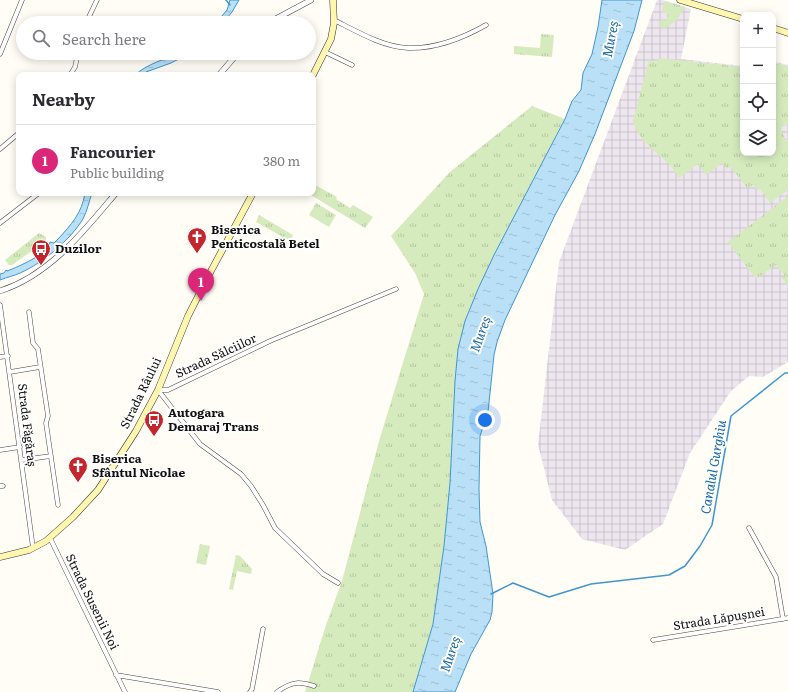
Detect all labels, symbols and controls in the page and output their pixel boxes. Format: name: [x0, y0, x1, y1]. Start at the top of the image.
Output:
map controls: [740, 12, 776, 156]
button: +: [740, 12, 776, 48]
search box: [16, 16, 316, 60]
water label: Mureș: [597, 19, 622, 59]
icon: search: [30, 27, 52, 49]
text: Search here: [62, 27, 146, 50]
button: −: [740, 48, 776, 84]
button: locate: [740, 84, 776, 120]
text: Nearby: [32, 86, 95, 111]
button: layers: [740, 120, 776, 156]
text: Fancourier: [70, 140, 155, 163]
text: 1: [42, 151, 48, 170]
text: 380 m: [263, 151, 300, 170]
text: Public building: [70, 163, 164, 182]
place label: Biserica Penticostală Betel: [211, 220, 320, 252]
church icon: Biserica Penticostală Betel: [186, 226, 208, 254]
bus stop icon: Duzilor: [30, 238, 52, 266]
place label: Duzilor: [55, 239, 102, 257]
pin: 1: [188, 268, 214, 301]
water label: Mureș: [464, 313, 495, 354]
street label: Strada Sălciilor: [172, 328, 259, 382]
street label: Strada Râului: [115, 354, 165, 431]
street label: Strada Făgăraș: [14, 382, 42, 468]
place label: Autogara Demaraj Trans: [168, 403, 259, 435]
bus stop icon: Autogara Demaraj Trans: [143, 409, 165, 437]
your location: [475, 410, 495, 430]
water label: Canalul Gurghiu: [695, 418, 730, 515]
place label: Biserica Sfântul Nicolae: [92, 449, 185, 481]
church icon: Biserica Sfântul Nicolae: [67, 455, 89, 483]
street label: Strada Susenii Noi: [62, 550, 124, 653]
street label: Strada Lăpușnei: [672, 602, 766, 634]
water label: Mureș: [435, 633, 465, 674]

